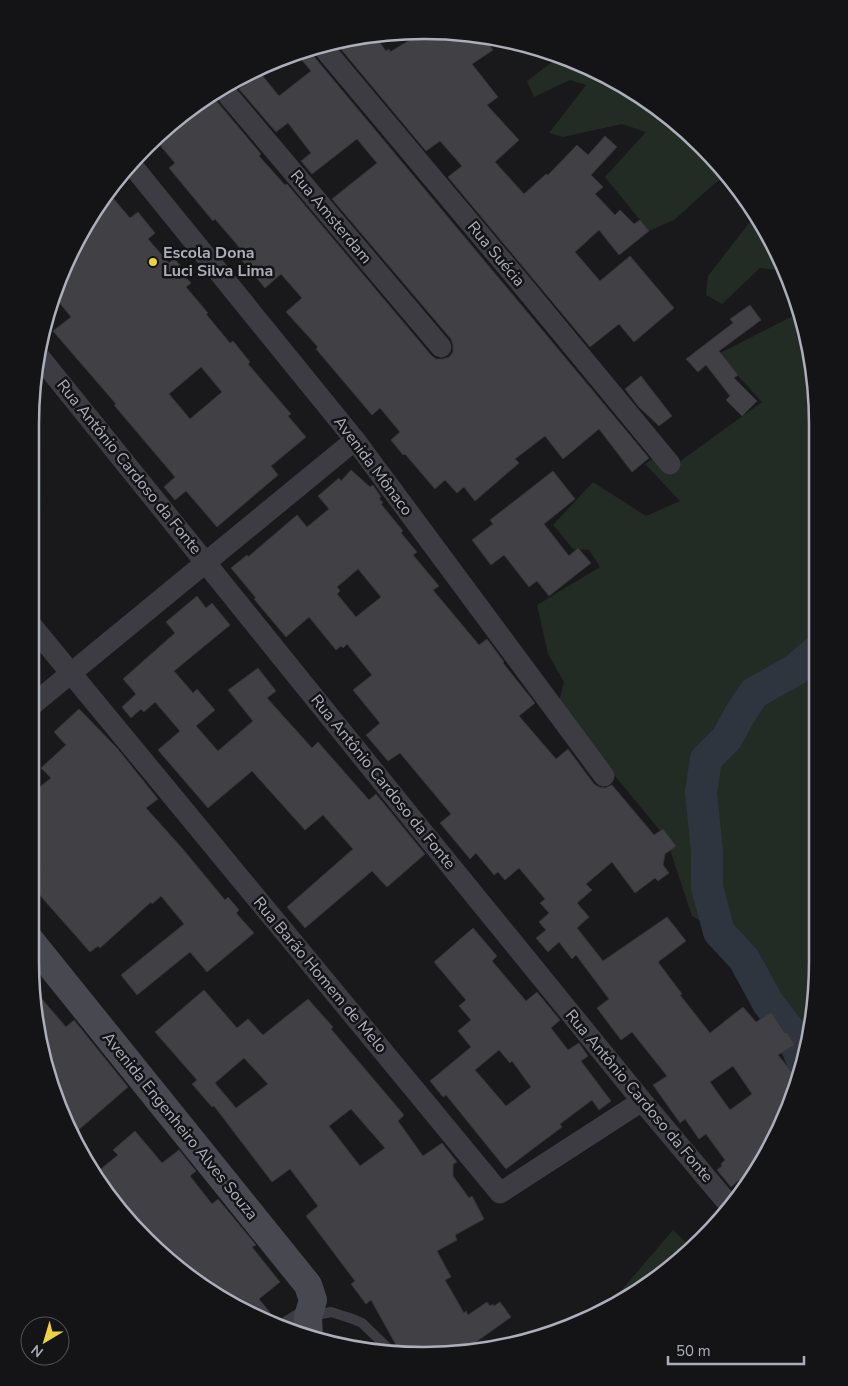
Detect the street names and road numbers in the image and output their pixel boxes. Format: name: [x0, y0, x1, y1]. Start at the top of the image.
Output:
street label: Rua Amsterdam: [285, 165, 377, 269]
street label: Rua Suécia: [462, 217, 530, 291]
street label: Rua Antônio Cardoso da Fonte: [51, 375, 207, 559]
street label: Avenida Mônaco: [328, 412, 418, 520]
street label: Rua Antônio Cardoso da Fonte: [305, 690, 461, 874]
street label: Rua Barão Homem de Melo: [248, 892, 392, 1058]
street label: Rua Antônio Cardoso da Fonte: [560, 1005, 718, 1187]
street label: Avenida Engenheiro Alves Souza: [97, 1027, 263, 1225]

